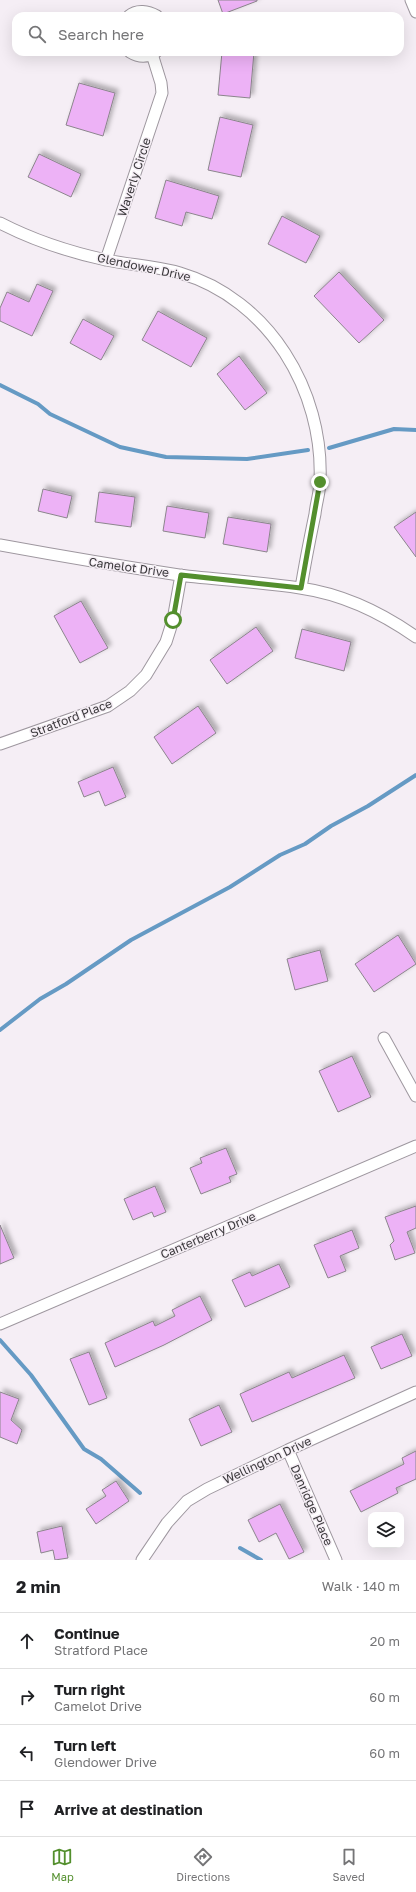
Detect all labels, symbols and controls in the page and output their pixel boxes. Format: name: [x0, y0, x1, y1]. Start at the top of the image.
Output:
search box: [12, 12, 404, 56]
icon: search: [26, 23, 48, 45]
text: Search here: [58, 25, 144, 43]
street label: Waverly Circle: [114, 136, 154, 218]
street label: Glendower Drive: [96, 250, 192, 284]
route end: [311, 473, 329, 491]
street label: Camelot Drive: [88, 554, 170, 580]
route start: [164, 611, 182, 629]
street label: Stratford Place: [28, 695, 114, 741]
street label: Canterberry Drive: [158, 1208, 258, 1262]
street label: Wellington Drive: [220, 1433, 314, 1487]
street label: Danridge Place: [287, 1462, 337, 1548]
map controls: [368, 1512, 404, 1548]
button: layers: [368, 1512, 404, 1548]
text: 2 min: [16, 1576, 60, 1597]
text: Walk · 140 m: [322, 1578, 400, 1594]
text: Continue: [54, 1624, 120, 1642]
icon: ahead: [16, 1630, 38, 1652]
text: 20 m: [370, 1633, 400, 1649]
text: Stratford Place: [54, 1642, 148, 1658]
text: Turn right: [54, 1680, 125, 1698]
icon: right: [16, 1686, 38, 1708]
text: 60 m: [369, 1689, 400, 1705]
text: Camelot Drive: [54, 1698, 142, 1714]
text: Turn left: [54, 1736, 116, 1754]
icon: left: [16, 1742, 38, 1764]
text: 60 m: [369, 1745, 400, 1761]
text: Glendower Drive: [54, 1754, 157, 1770]
icon: arrive: [16, 1798, 38, 1820]
text: Arrive at destination: [54, 1800, 203, 1818]
tab: Map: [51, 1846, 74, 1883]
tab: Directions: [176, 1846, 230, 1883]
tab: Saved: [333, 1846, 365, 1883]

